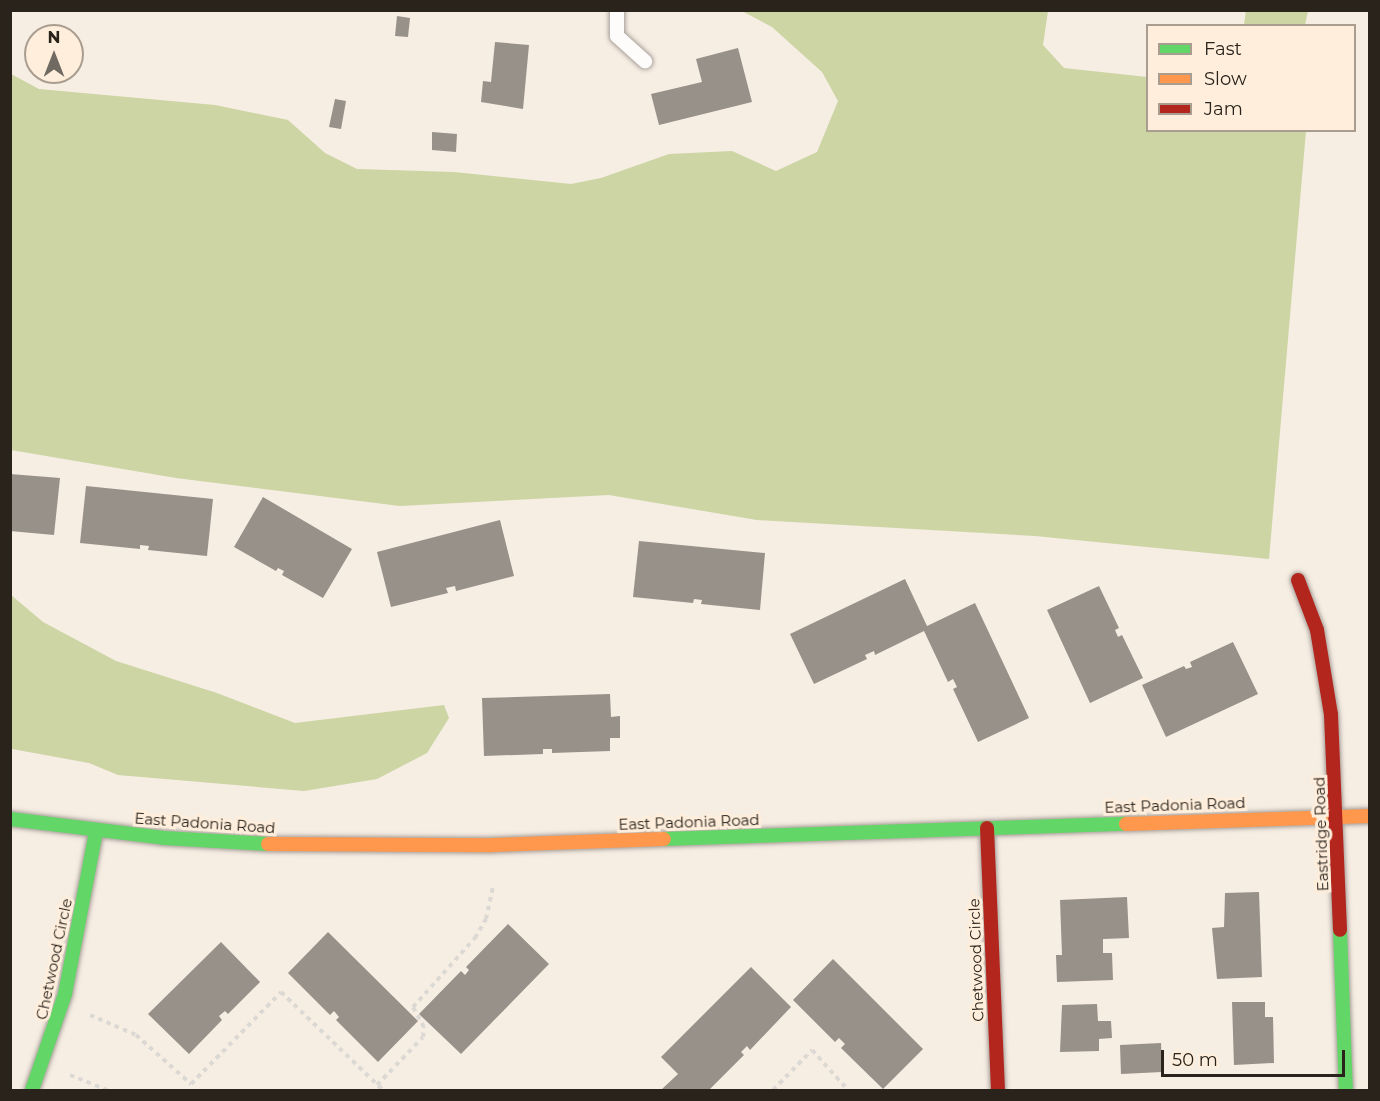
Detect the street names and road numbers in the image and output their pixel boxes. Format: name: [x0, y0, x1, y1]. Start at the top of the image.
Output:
street label: Eastridge Road: [1310, 776, 1332, 892]
street label: East Padonia Road: [1104, 794, 1246, 816]
street label: East Padonia Road: [134, 809, 276, 837]
street label: East Padonia Road: [618, 811, 760, 833]
street label: Chetwood Circle: [32, 897, 76, 1021]
street label: Chetwood Circle: [965, 898, 987, 1022]

